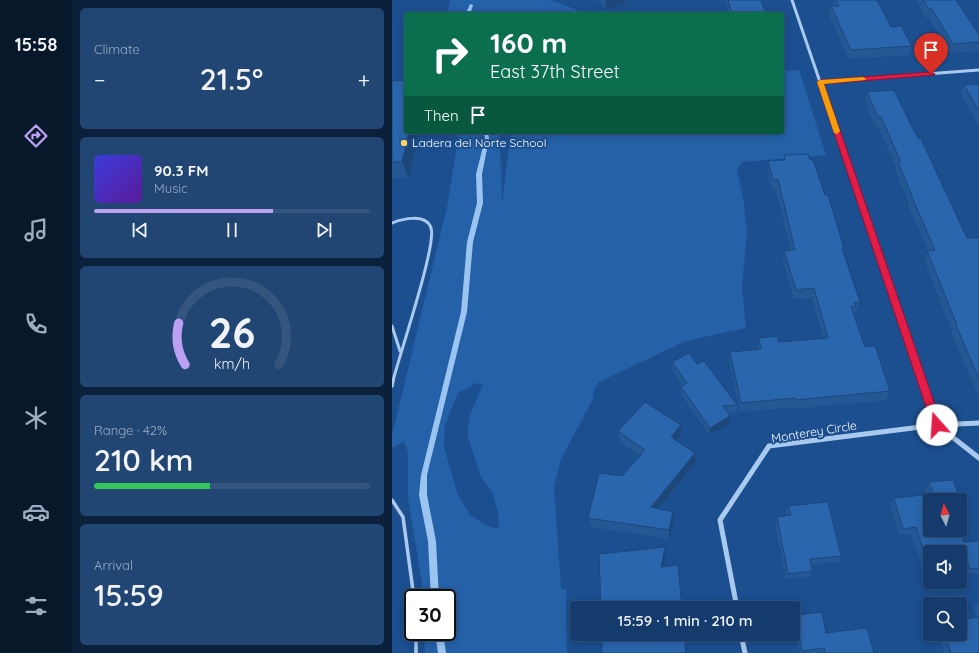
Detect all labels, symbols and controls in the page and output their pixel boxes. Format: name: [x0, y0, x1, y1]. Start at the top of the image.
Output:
text: 160 m: [490, 25, 567, 60]
icon: right: [424, 28, 476, 80]
text: 15:58: [15, 33, 57, 56]
pin: [914, 33, 948, 74]
icon: arrive: [920, 39, 942, 61]
text: Climate: [94, 41, 140, 57]
text: 21.5°: [200, 60, 263, 98]
text: East 37th Street: [490, 60, 620, 83]
text: −: [94, 66, 105, 94]
text: +: [358, 66, 370, 94]
icon: arrive: [467, 104, 489, 126]
text: Then: [424, 106, 459, 125]
icon: directions: [22, 122, 50, 150]
place label: Ladera del Norte School: [412, 135, 547, 150]
marker: Ladera del Norte School: [399, 138, 409, 148]
text: 90.3 FM: [154, 161, 208, 180]
text: Music: [154, 180, 188, 196]
icon: music: [22, 216, 50, 244]
icon: previous: [129, 219, 151, 241]
icon: pause: [221, 219, 243, 241]
icon: next: [313, 219, 335, 241]
text: 26: [209, 305, 255, 357]
icon: phone: [22, 310, 50, 338]
text: km/h: [214, 354, 250, 372]
icon: climate: [22, 404, 50, 432]
position arrow: [916, 404, 958, 446]
street label: Monterey Circle: [770, 417, 858, 446]
text: Range · 42%: [94, 422, 167, 438]
text: 210 km: [94, 441, 193, 479]
north arrow: [923, 493, 967, 537]
map controls: [923, 493, 967, 641]
icon: car: [22, 498, 50, 526]
button: sound: [923, 545, 967, 589]
text: Arrival: [94, 557, 133, 573]
text: 15:59: [94, 576, 164, 614]
speed limit sign: 30: [404, 589, 456, 641]
icon: filters: [22, 592, 50, 620]
button: search: [923, 597, 967, 641]
text: 15:59 · 1 min · 210 m: [617, 611, 753, 630]

